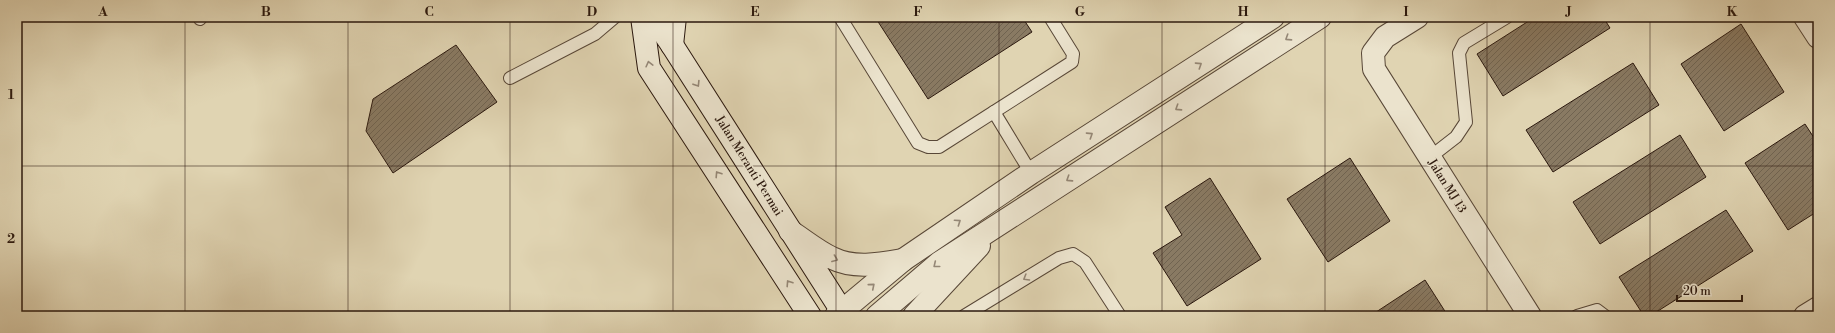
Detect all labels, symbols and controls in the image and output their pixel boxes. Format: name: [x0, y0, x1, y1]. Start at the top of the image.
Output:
text: A: [97, 4, 108, 20]
text: B: [261, 4, 271, 20]
text: C: [424, 4, 434, 20]
text: D: [587, 4, 597, 20]
text: E: [750, 4, 760, 20]
text: F: [913, 4, 923, 20]
text: G: [1075, 4, 1086, 20]
text: H: [1238, 4, 1249, 20]
text: I: [1403, 4, 1409, 20]
text: J: [1564, 4, 1572, 20]
text: K: [1727, 4, 1738, 20]
one-way arrow: [1285, 33, 1292, 40]
one-way arrow: [646, 61, 654, 68]
one-way arrow: [1195, 62, 1202, 70]
one-way arrow: [693, 80, 700, 87]
text: 1: [8, 87, 15, 103]
one-way arrow: [1175, 104, 1182, 111]
street label: Jalan Meranti Permai: [711, 112, 786, 219]
one-way arrow: [1085, 133, 1092, 140]
street label: Jalan MJ 13: [1424, 155, 1470, 216]
one-way arrow: [715, 171, 723, 178]
one-way arrow: [1066, 174, 1073, 182]
one-way arrow: [954, 219, 961, 227]
text: 2: [7, 231, 15, 247]
one-way arrow: [831, 254, 838, 262]
one-way arrow: [934, 260, 941, 267]
one-way arrow: [1023, 273, 1030, 281]
scale bar: [1677, 277, 1742, 303]
one-way arrow: [786, 280, 793, 287]
one-way arrow: [867, 283, 875, 290]
text: 20 m: [1683, 284, 1711, 299]

